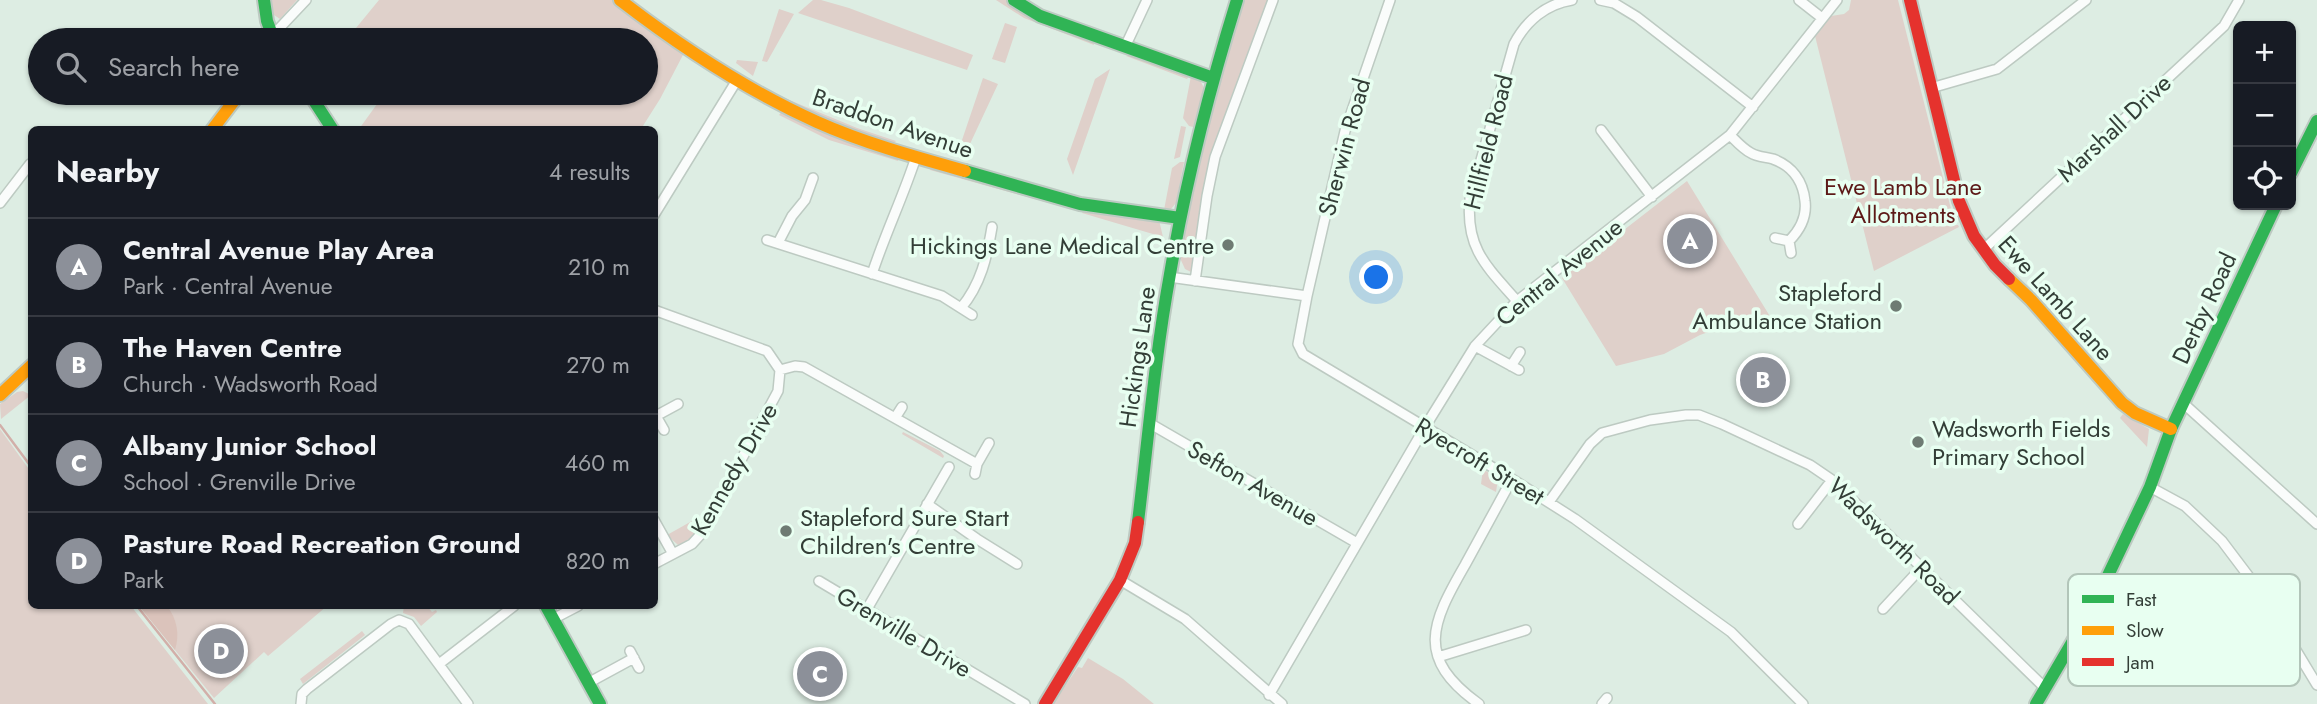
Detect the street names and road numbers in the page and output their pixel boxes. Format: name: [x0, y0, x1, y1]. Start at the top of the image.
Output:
street label: Marshall Drive: [2049, 66, 2179, 190]
street label: Hillfield Road: [1454, 71, 1522, 213]
street label: Sherwin Road: [1309, 74, 1379, 220]
street label: Braddon Avenue: [808, 79, 978, 167]
street label: Central Avenue: [1488, 210, 1630, 334]
street label: Ewe Lamb Lane: [1990, 228, 2122, 368]
street label: Derby Road: [2163, 246, 2245, 370]
street label: Hickings Lane: [1110, 284, 1164, 430]
street label: Kennedy Drive: [682, 396, 786, 542]
street label: Ryecroft Street: [1409, 409, 1552, 514]
street label: Sefton Avenue: [1181, 431, 1325, 535]
street label: Wadsworth Road: [1820, 469, 1968, 613]
street label: Grenville Drive: [830, 578, 978, 686]

